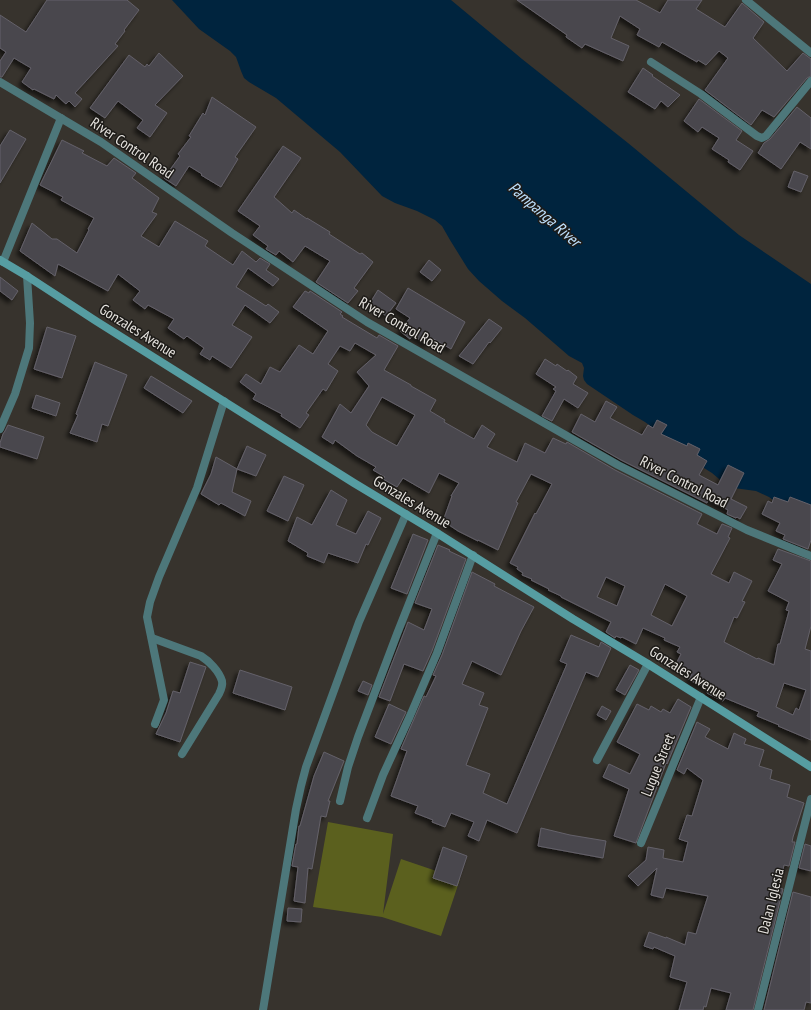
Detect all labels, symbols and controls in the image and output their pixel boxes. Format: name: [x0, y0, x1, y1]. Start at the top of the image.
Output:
street label: River Control Road: [87, 113, 177, 182]
water label: Pampanga River: [505, 177, 587, 252]
street label: River Control Road: [356, 292, 449, 357]
street label: Gonzales Avenue: [96, 299, 180, 362]
street label: River Control Road: [637, 451, 731, 512]
street label: Gonzales Avenue: [370, 471, 455, 532]
street label: Gonzales Avenue: [646, 641, 730, 704]
street label: Lugue Street: [636, 731, 679, 799]
street label: Dalan Iglesia: [753, 866, 788, 936]

